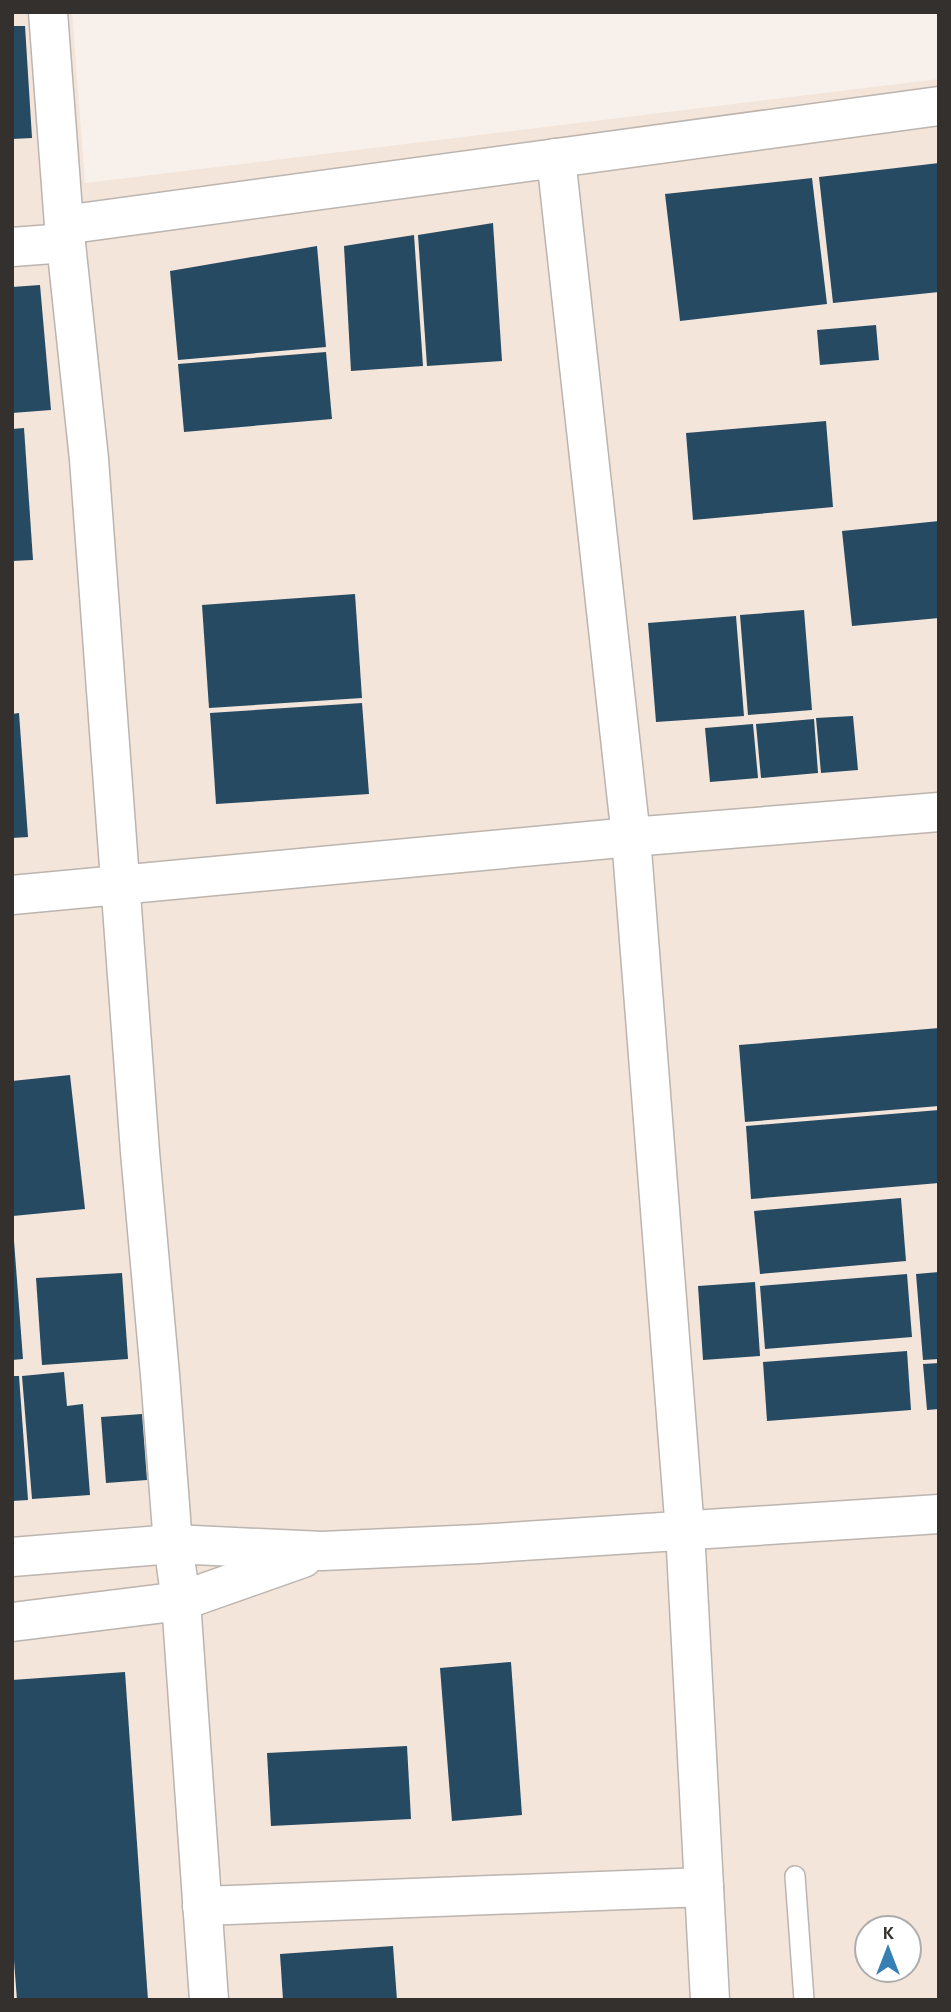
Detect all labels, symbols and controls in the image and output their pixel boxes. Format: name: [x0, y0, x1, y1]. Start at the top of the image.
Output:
north arrow: [853, 1914, 923, 1984]
text: K: [882, 1924, 894, 1943]

